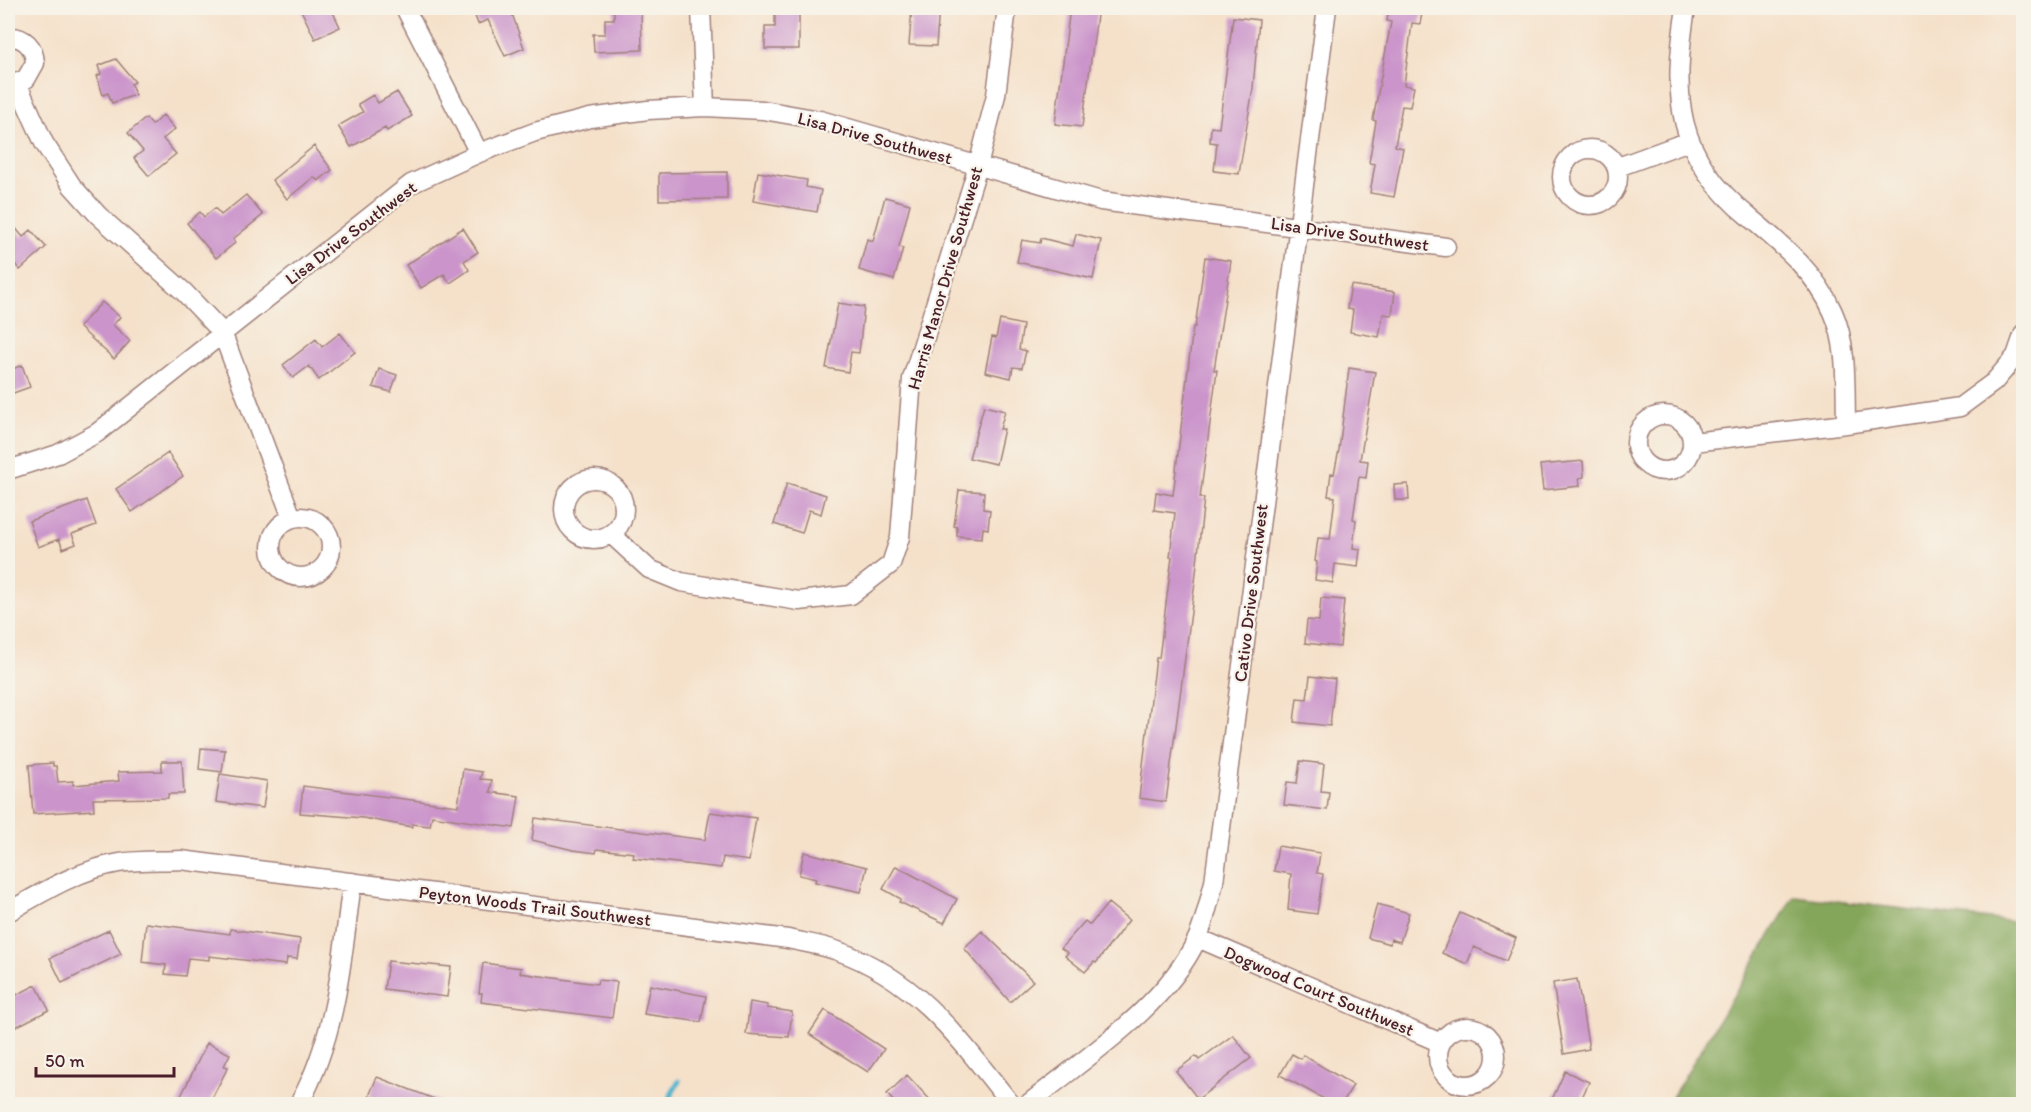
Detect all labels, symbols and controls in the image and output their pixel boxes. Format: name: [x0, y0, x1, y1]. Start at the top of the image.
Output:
street label: Lisa Drive Southwest: [795, 107, 955, 169]
street label: Harris Manor Drive Southwest: [903, 163, 988, 392]
street label: Lisa Drive Southwest: [281, 176, 421, 290]
street label: Lisa Drive Southwest: [1270, 212, 1431, 256]
street label: Cativo Drive Southwest: [1229, 502, 1273, 683]
street label: Peyton Woods Trail Southwest: [418, 881, 653, 931]
street label: Dogwood Court Southwest: [1221, 941, 1418, 1041]
scale bar: [36, 1040, 174, 1078]
text: 50 m: [45, 1050, 85, 1072]

